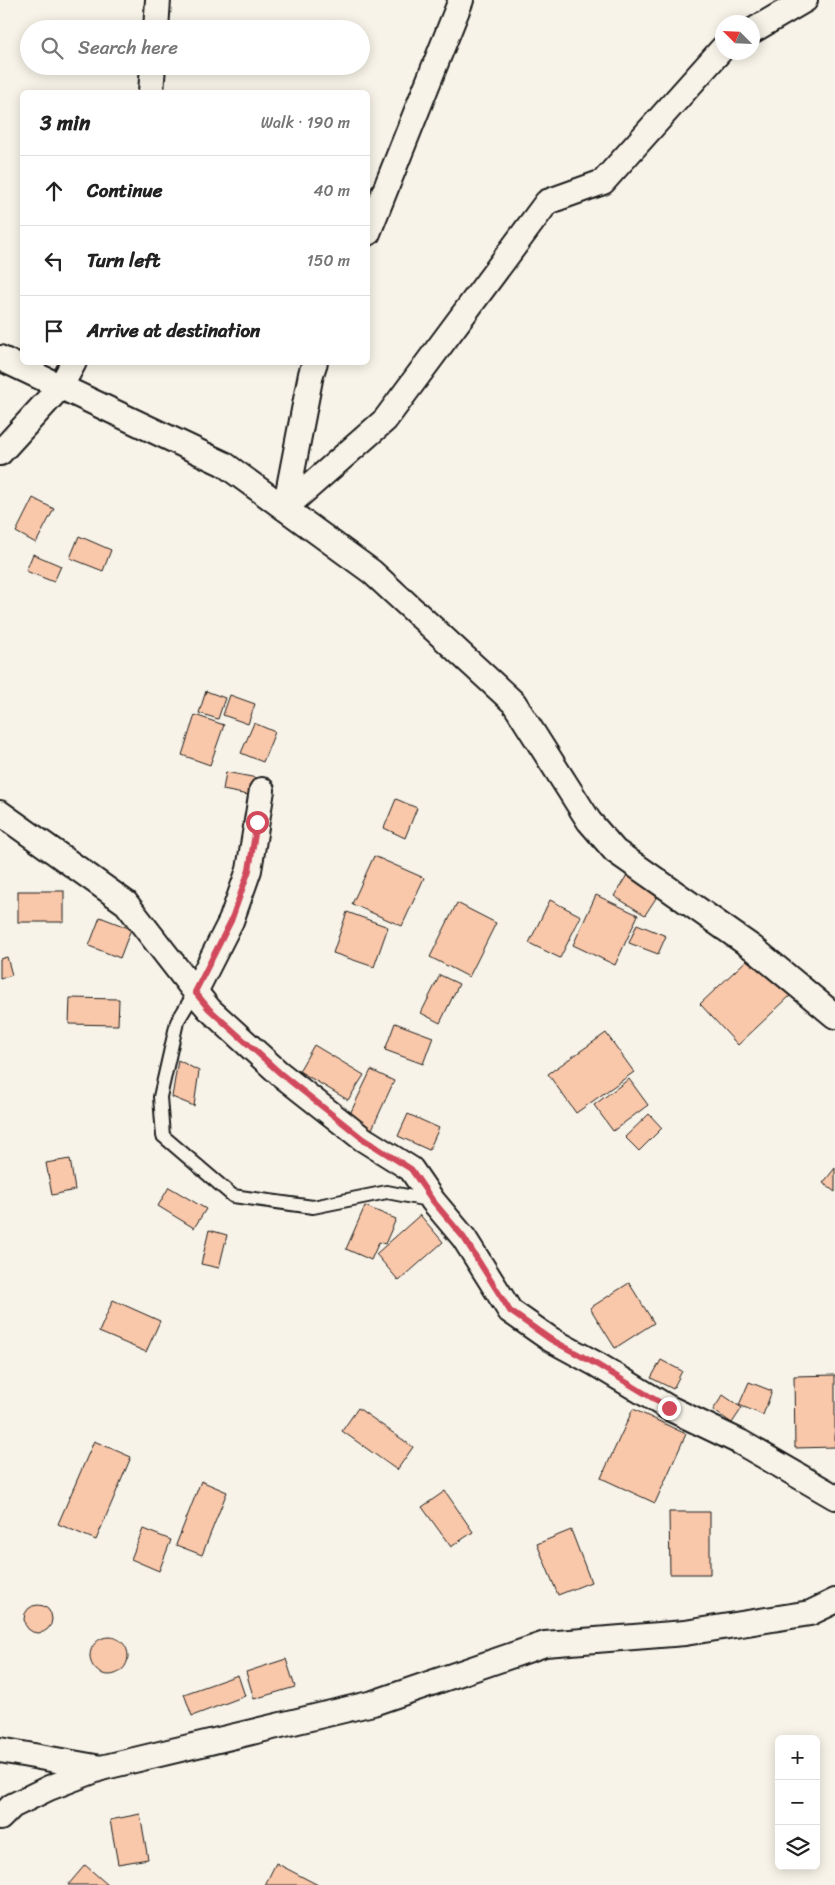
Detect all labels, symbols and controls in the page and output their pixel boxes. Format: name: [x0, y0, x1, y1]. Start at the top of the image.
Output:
north arrow: [715, 15, 760, 60]
search box: [20, 20, 370, 75]
text: Search here: [78, 31, 178, 64]
icon: search: [38, 34, 66, 62]
text: 3 min: [40, 104, 90, 142]
text: Walk · 190 m: [261, 108, 350, 137]
text: Continue: [87, 174, 163, 207]
text: 40 m: [313, 176, 350, 205]
icon: ahead: [40, 177, 68, 205]
text: Turn left: [87, 244, 160, 277]
text: 150 m: [307, 246, 350, 275]
icon: left: [40, 247, 68, 275]
text: Arrive at destination: [87, 314, 260, 347]
icon: arrive: [40, 317, 68, 345]
route start: [246, 811, 269, 834]
route end: [658, 1397, 681, 1420]
map controls: [775, 1735, 820, 1870]
button: +: [775, 1735, 820, 1780]
button: −: [775, 1780, 820, 1825]
button: layers: [775, 1825, 820, 1870]

